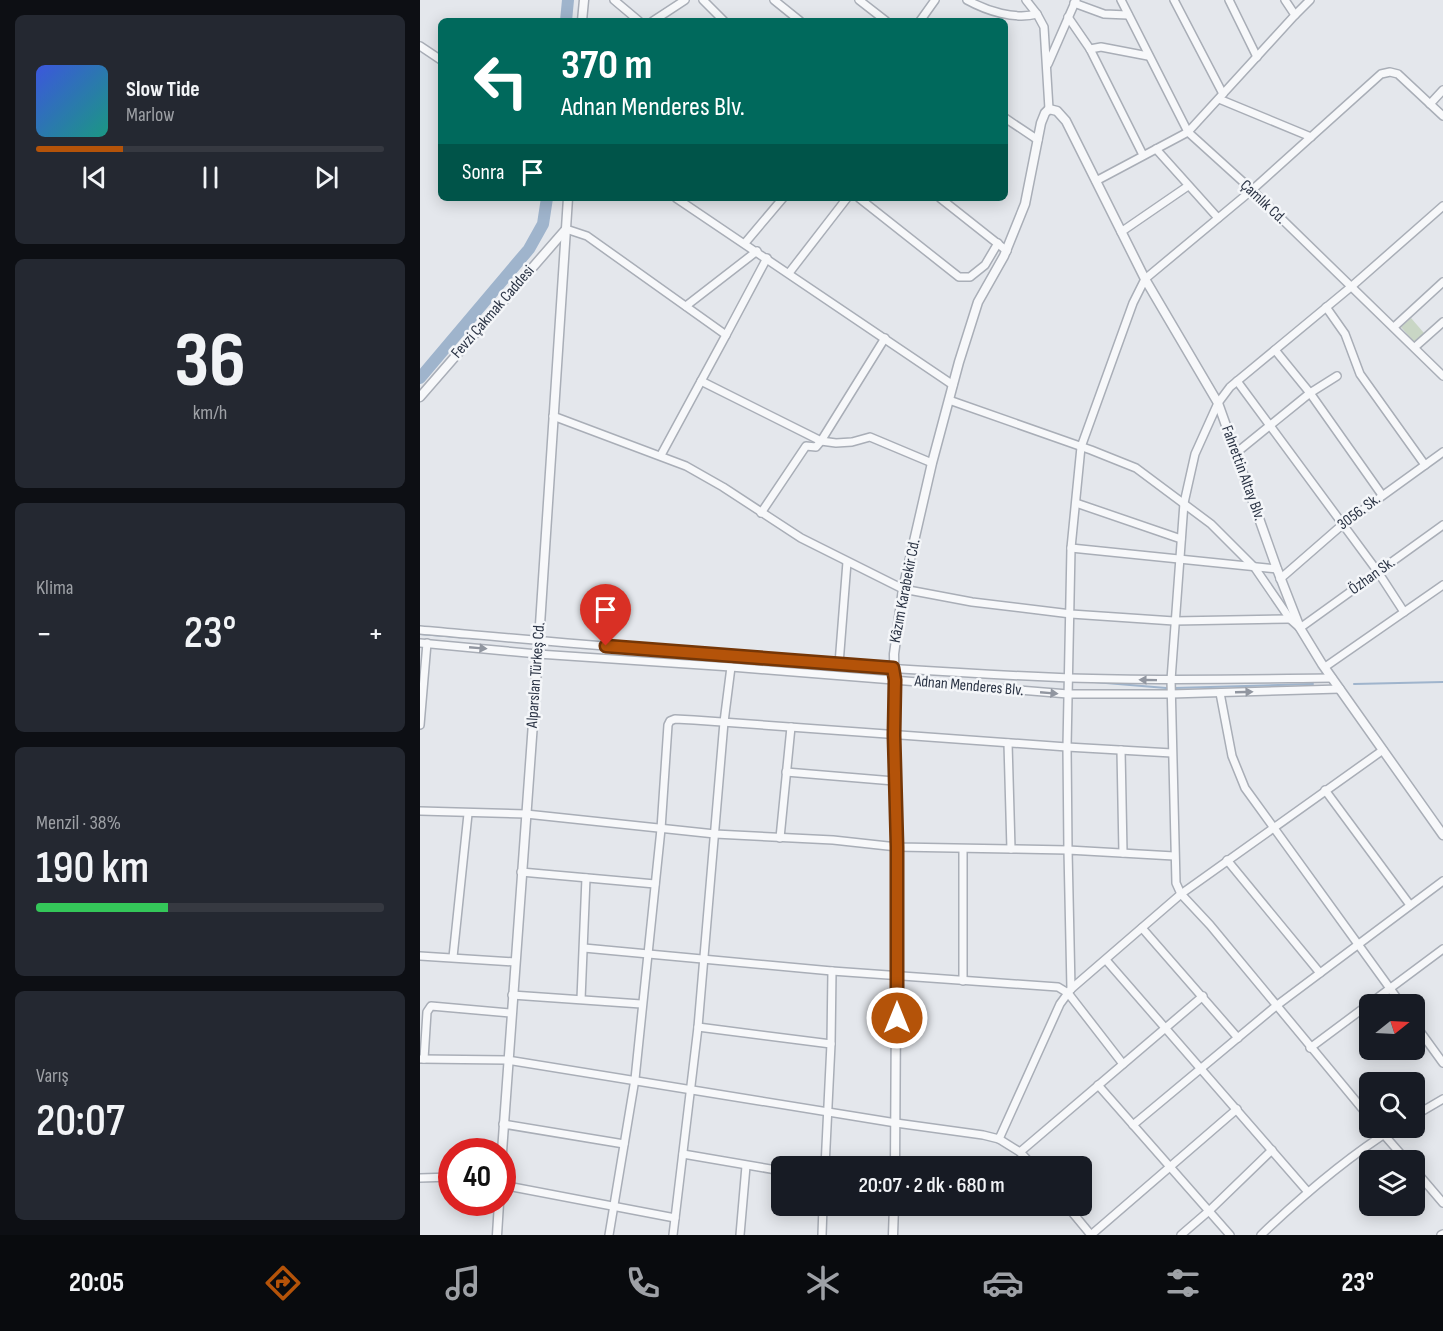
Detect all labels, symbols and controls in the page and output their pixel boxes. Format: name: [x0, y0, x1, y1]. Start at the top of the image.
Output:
text: 370 m: [561, 40, 652, 91]
icon: left: [462, 42, 540, 120]
text: Slow Tide: [126, 76, 200, 103]
text: Adnan Menderes Blv.: [561, 91, 745, 123]
text: Marlow: [126, 103, 174, 127]
icon: arrive: [516, 156, 549, 189]
text: Sonra: [462, 159, 504, 186]
icon: previous: [78, 161, 111, 194]
icon: pause: [194, 161, 227, 194]
icon: next: [310, 161, 343, 194]
street label: Çamlık Cd.: [1236, 176, 1290, 228]
street label: Fevzi Çakmak Caddesi: [448, 262, 538, 362]
text: 36: [174, 315, 246, 408]
text: km/h: [193, 401, 227, 425]
street label: Fahrettin Altay Blv.: [1217, 423, 1269, 523]
street label: 3056. Sk.: [1334, 490, 1384, 534]
street label: Kâzım Karabekir Cd.: [886, 538, 924, 644]
street label: Özhan Sk.: [1345, 553, 1399, 599]
text: Klima: [36, 576, 74, 600]
pin: [580, 584, 631, 646]
icon: arrive: [589, 593, 622, 626]
text: 23°: [184, 606, 236, 661]
text: −: [36, 614, 52, 654]
text: +: [368, 614, 384, 654]
street label: Alparslan Türkeş Cd.: [523, 621, 549, 729]
one-way arrow: [469, 643, 488, 653]
street label: Adnan Menderes Blv.: [913, 672, 1024, 700]
one-way arrow: [1138, 675, 1157, 685]
one-way arrow: [1235, 687, 1254, 697]
one-way arrow: [1040, 688, 1059, 698]
text: Menzil · 38%: [36, 811, 121, 835]
text: 190 km: [36, 841, 149, 896]
position arrow: [865, 986, 929, 1050]
north arrow: [1359, 994, 1425, 1060]
map controls: [1359, 994, 1425, 1216]
text: Varış: [36, 1064, 69, 1088]
button: search: [1359, 1072, 1425, 1138]
text: 20:07: [36, 1094, 125, 1149]
speed limit sign: 40: [438, 1138, 516, 1216]
button: layers: [1359, 1150, 1425, 1216]
text: 20:07 · 2 dk · 680 m: [858, 1172, 1005, 1199]
icon: directions: [262, 1262, 304, 1304]
icon: music: [442, 1262, 484, 1304]
icon: phone: [622, 1262, 664, 1304]
icon: climate: [802, 1262, 844, 1304]
icon: car: [982, 1262, 1024, 1304]
icon: filters: [1162, 1262, 1204, 1304]
text: 20:05: [69, 1267, 124, 1299]
text: 23°: [1342, 1267, 1374, 1299]

